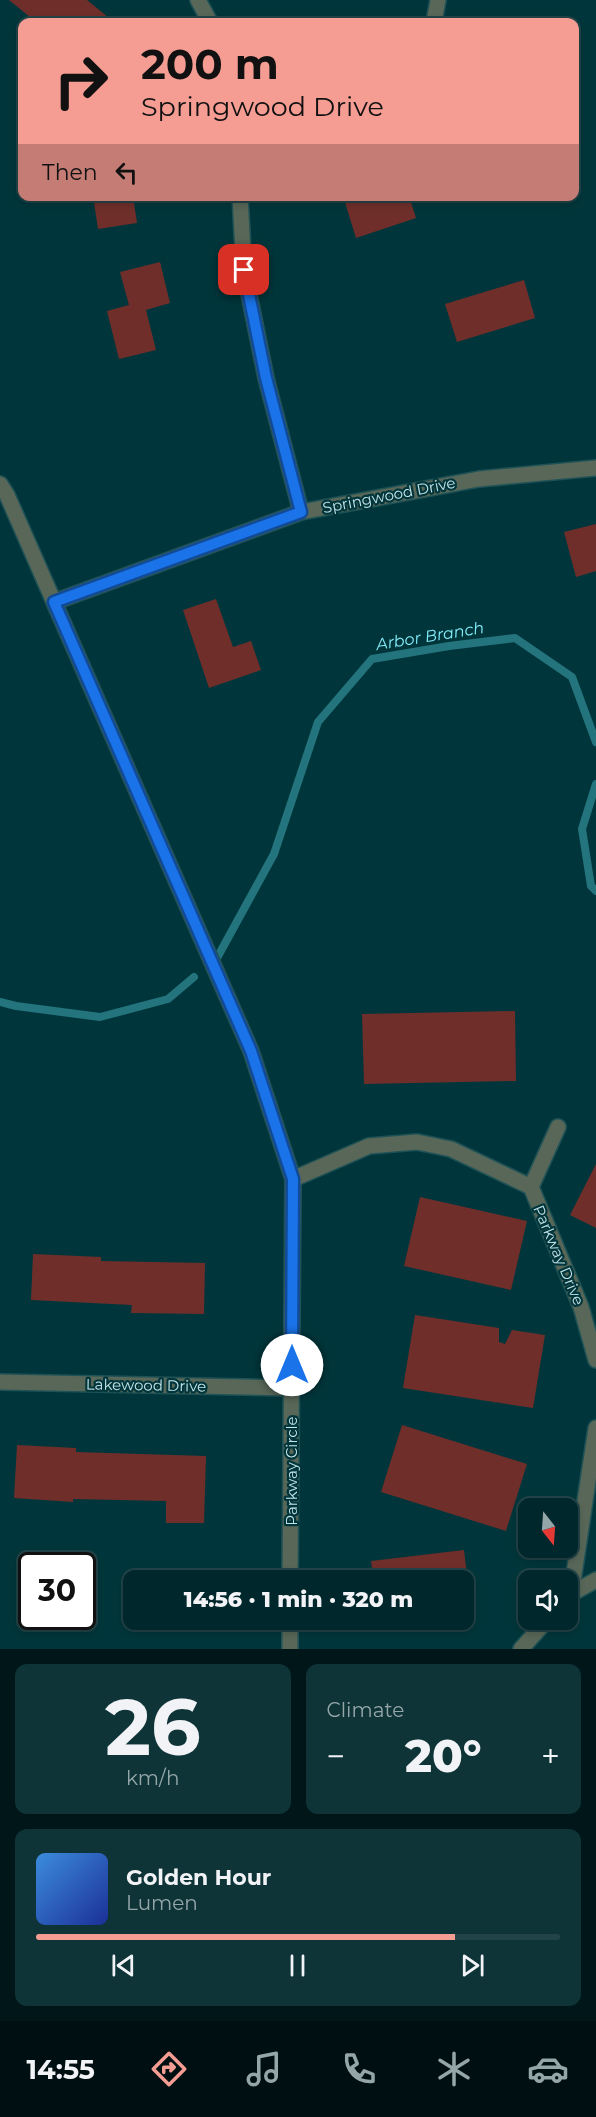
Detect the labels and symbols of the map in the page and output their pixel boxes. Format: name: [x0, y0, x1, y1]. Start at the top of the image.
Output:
pin: [218, 244, 269, 295]
street label: Springwood Drive: [321, 473, 457, 517]
water label: Arbor Branch: [374, 618, 485, 654]
street label: Parkway Drive: [529, 1202, 589, 1308]
position arrow: [260, 1333, 324, 1397]
street label: Lakewood Drive: [86, 1374, 206, 1396]
street label: Parkway Circle: [282, 1416, 301, 1526]
north arrow: [518, 1498, 578, 1558]
speed limit sign: 30: [18, 1552, 96, 1630]

